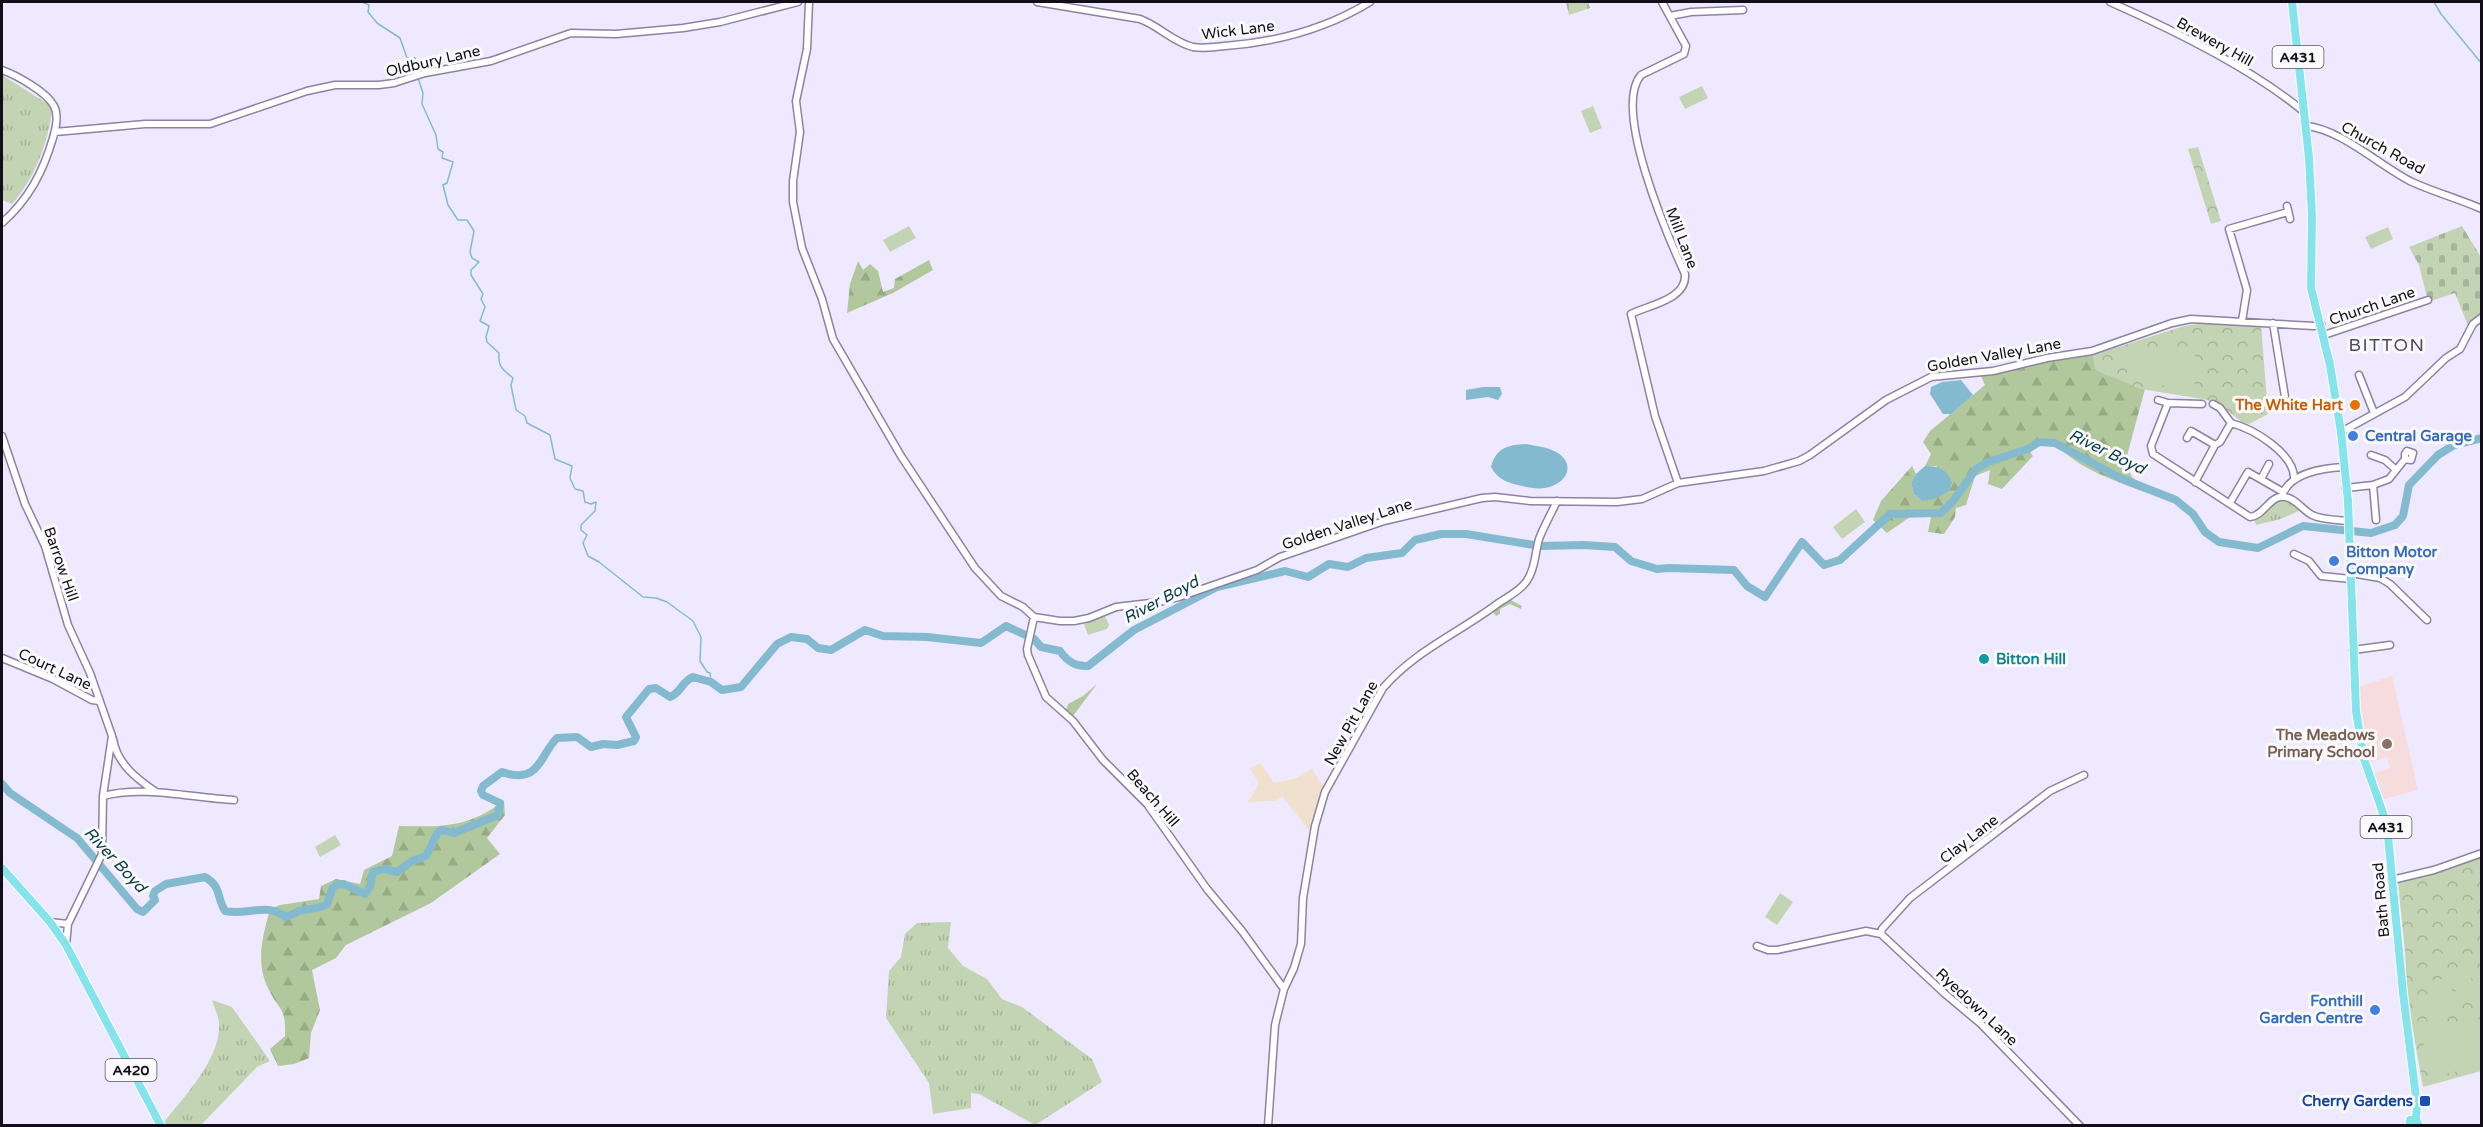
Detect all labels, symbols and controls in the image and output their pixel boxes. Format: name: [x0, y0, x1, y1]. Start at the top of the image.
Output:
street label: Brewery Hill: [2174, 14, 2256, 70]
street label: Wick Lane: [1200, 17, 1276, 43]
street label: Oldbury Lane: [384, 41, 482, 81]
road number: A431: [2272, 46, 2324, 68]
street label: Church Road: [2338, 118, 2428, 178]
street label: Mill Lane: [1662, 205, 1702, 271]
street label: Church Lane: [2327, 283, 2417, 329]
street label: Golden Valley Lane: [1926, 334, 2062, 376]
district label: BITTON: [2348, 334, 2426, 356]
place label: The White Hart: [2234, 396, 2343, 414]
marker: The White Hart: [2348, 398, 2362, 412]
water label: River Boyd: [2066, 425, 2150, 480]
place label: Central Garage: [2365, 427, 2473, 446]
marker: Central Garage: [2346, 429, 2360, 443]
street label: Golden Valley Lane: [1280, 494, 1414, 554]
street label: Barrow Hill: [40, 525, 82, 603]
place label: Bitton Motor Company: [2346, 543, 2438, 579]
marker: Bitton Motor Company: [2327, 554, 2341, 568]
water label: River Boyd: [1120, 571, 1204, 628]
street label: Court Lane: [16, 644, 94, 694]
place label: Bitton Hill: [1996, 650, 2066, 668]
marker: Bitton Hill: [1977, 652, 1991, 666]
street label: New Pit Lane: [1320, 678, 1382, 768]
place label: The Meadows Primary School: [2267, 726, 2375, 762]
marker: The Meadows Primary School: [2380, 737, 2394, 751]
street label: Beach Hill: [1123, 765, 1183, 831]
street label: Clay Lane: [1936, 811, 2002, 867]
road number: A431: [2360, 816, 2412, 838]
water label: River Boyd: [80, 823, 152, 898]
street label: Bath Road: [2369, 862, 2393, 938]
street label: Ryedown Lane: [1932, 965, 2022, 1049]
place label: Fonthill Garden Centre: [2259, 992, 2364, 1027]
marker: Fonthill Garden Centre: [2368, 1003, 2382, 1017]
road number: A420: [106, 1059, 156, 1081]
place label: Cherry Gardens: [2302, 1092, 2413, 1111]
marker: Cherry Gardens: [2418, 1094, 2432, 1108]

